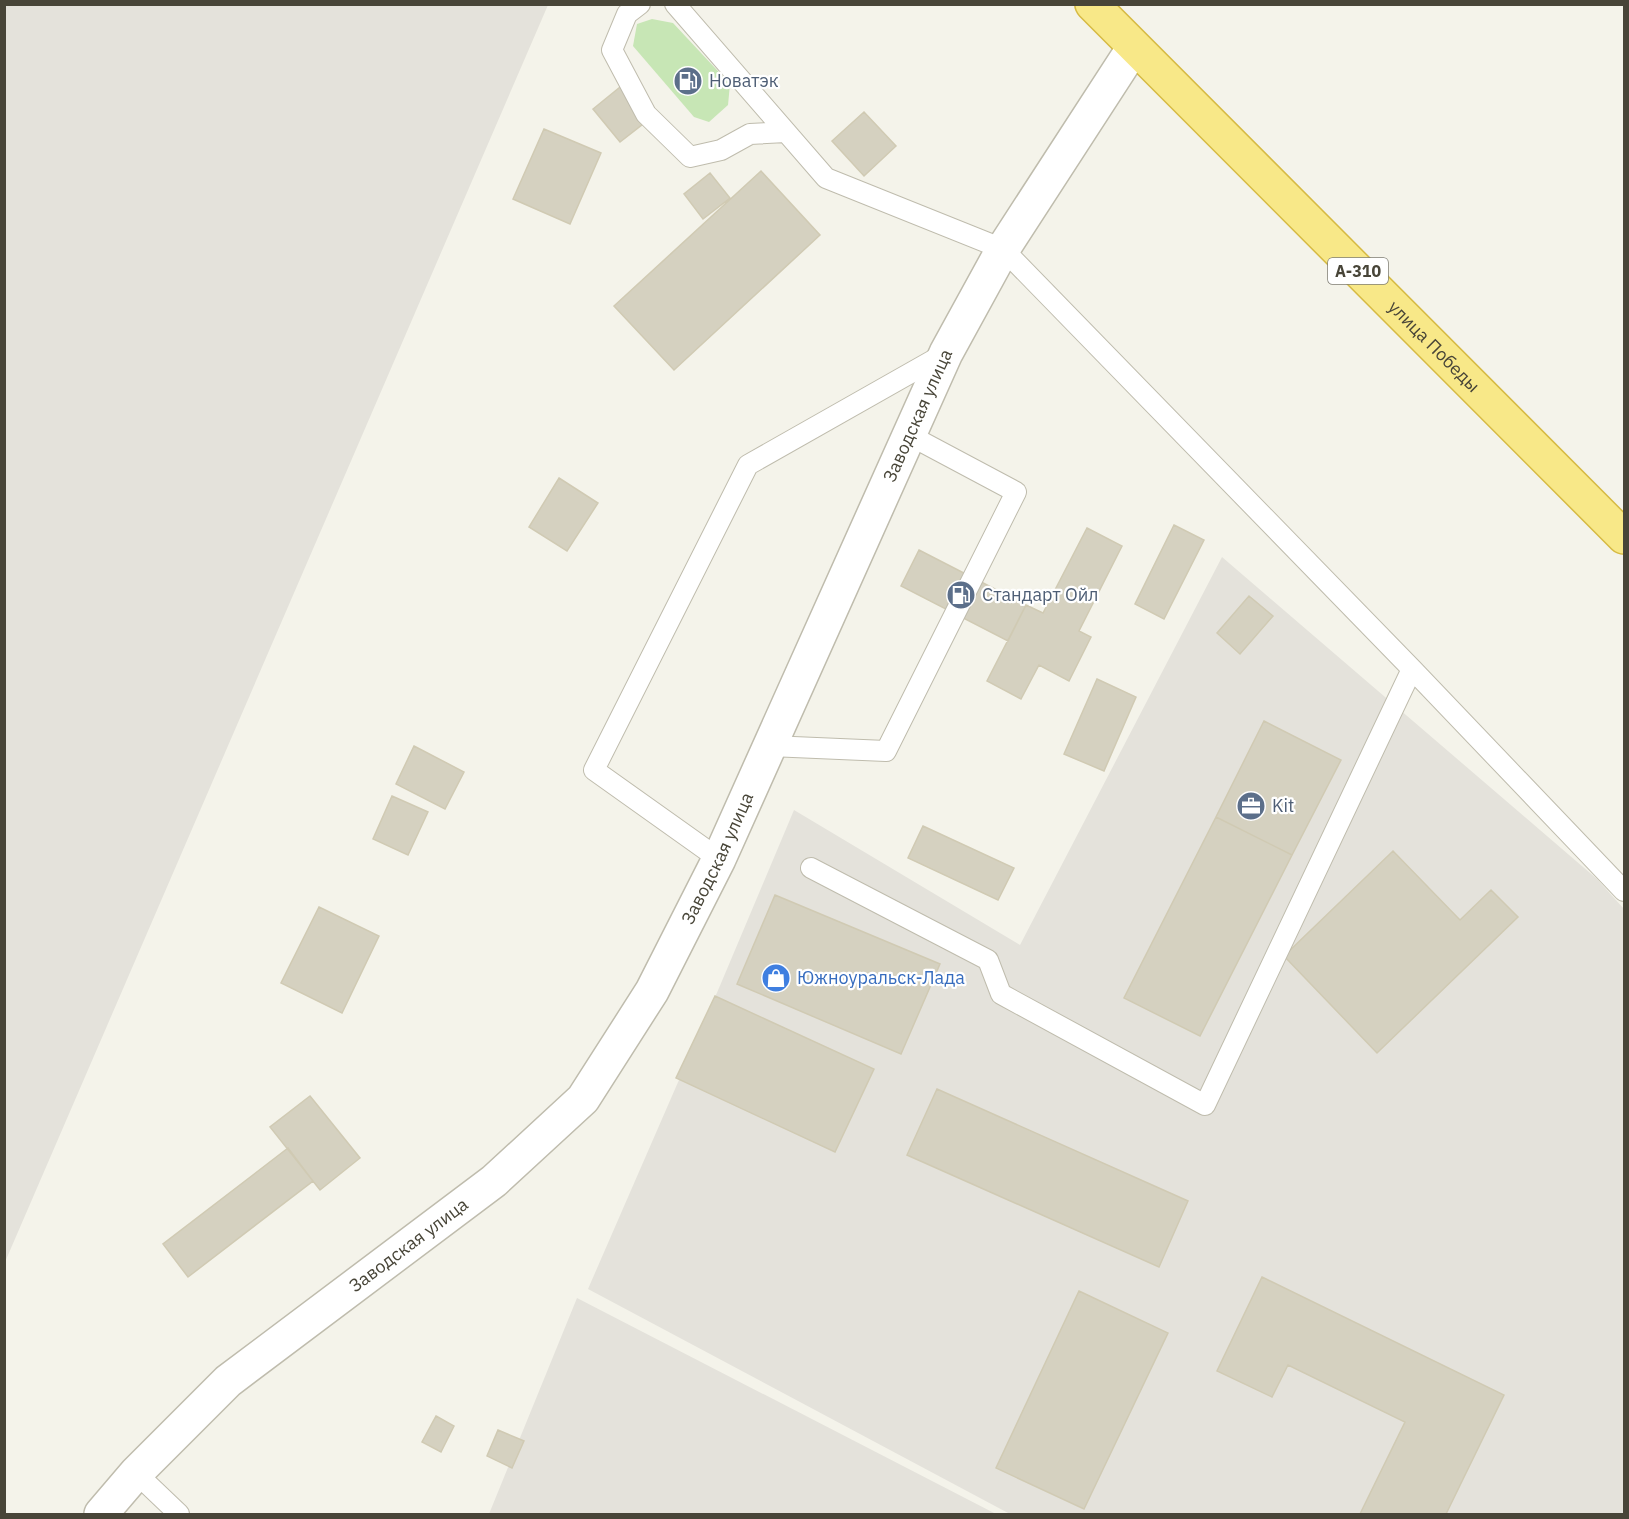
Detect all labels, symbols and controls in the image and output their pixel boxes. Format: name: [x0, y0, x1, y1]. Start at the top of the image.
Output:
fuel station icon: Новатэк: [672, 65, 704, 97]
place label: Новатэк: [709, 69, 779, 92]
road number: А-310: [1328, 258, 1388, 284]
street label: улица Победы: [1384, 295, 1485, 397]
street label: Заводская улица: [878, 345, 957, 486]
fuel station icon: Стандарт Ойл: [945, 579, 977, 611]
place label: Стандарт Ойл: [982, 583, 1098, 606]
street label: Заводская улица: [676, 788, 759, 928]
office icon: Kit: [1235, 790, 1267, 822]
place label: Kit: [1272, 794, 1294, 817]
shop icon: Южноуральск-Лада: [760, 962, 792, 994]
place label: Южноуральск-Лада: [797, 966, 965, 989]
street label: Заводская улица: [344, 1192, 473, 1297]

